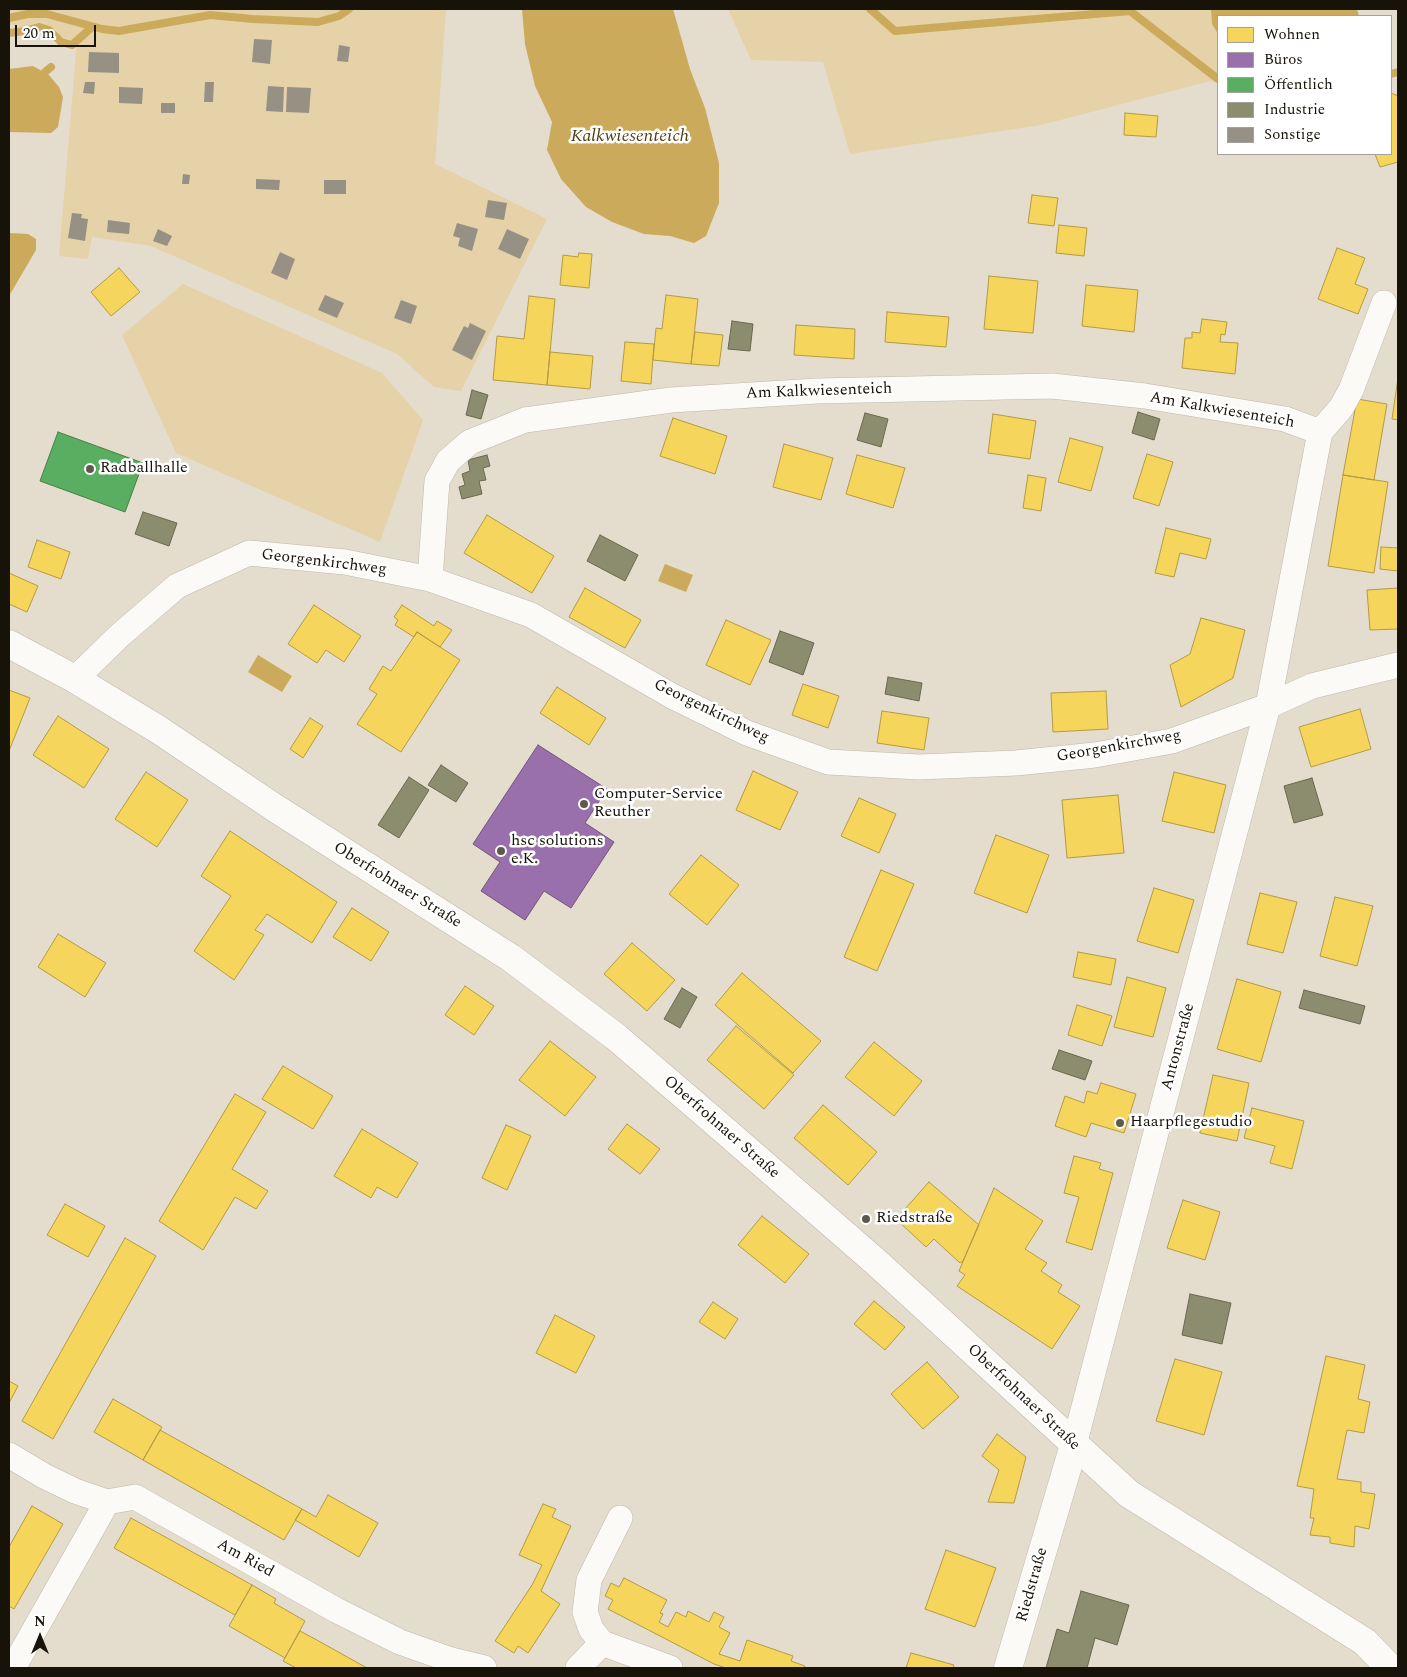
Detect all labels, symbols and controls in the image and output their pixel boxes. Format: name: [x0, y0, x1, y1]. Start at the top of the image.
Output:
scale bar: [18, 15, 99, 47]
legend: [1217, 15, 1392, 155]
text: 20 m: [23, 22, 55, 45]
text: Wohnen: [1264, 23, 1320, 46]
text: Büros: [1264, 48, 1303, 71]
text: Öffentlich: [1264, 73, 1333, 96]
text: Industrie: [1264, 98, 1325, 121]
text: Sonstige: [1264, 123, 1321, 146]
water label: Kalkwiesenteich: [571, 126, 689, 148]
street label: Am Kalkwiesenteich: [745, 380, 893, 404]
street label: Am Kalkwiesenteich: [1148, 389, 1296, 433]
place label: Radballhalle: [100, 459, 188, 479]
marker: Radballhalle: [84, 463, 96, 475]
street label: Georgenkirchweg: [260, 546, 388, 580]
street label: Georgenkirchweg: [650, 676, 772, 748]
street label: Georgenkirchweg: [1055, 727, 1183, 767]
place label: Computer-Service Reuther: [594, 785, 723, 823]
marker: Computer-Service Reuther: [578, 798, 590, 810]
place label: hsc solutions e.K.: [511, 832, 604, 870]
street label: Oberfrohnaer Straße: [329, 839, 465, 933]
marker: hsc solutions e.K.: [495, 845, 507, 857]
street label: Antonstraße: [1158, 1001, 1200, 1093]
street label: Oberfrohnaer Straße: [659, 1072, 783, 1184]
place label: Haarpflegestudio: [1130, 1113, 1252, 1133]
marker: Haarpflegestudio: [1114, 1117, 1126, 1129]
place label: Riedstraße: [876, 1209, 953, 1229]
marker: Riedstraße: [860, 1213, 872, 1225]
street label: Oberfrohnaer Straße: [963, 1341, 1083, 1455]
street label: Am Ried: [213, 1536, 277, 1582]
street label: Riedstraße: [1013, 1546, 1053, 1624]
text: N: [34, 1611, 46, 1632]
north arrow: [15, 1612, 65, 1662]

